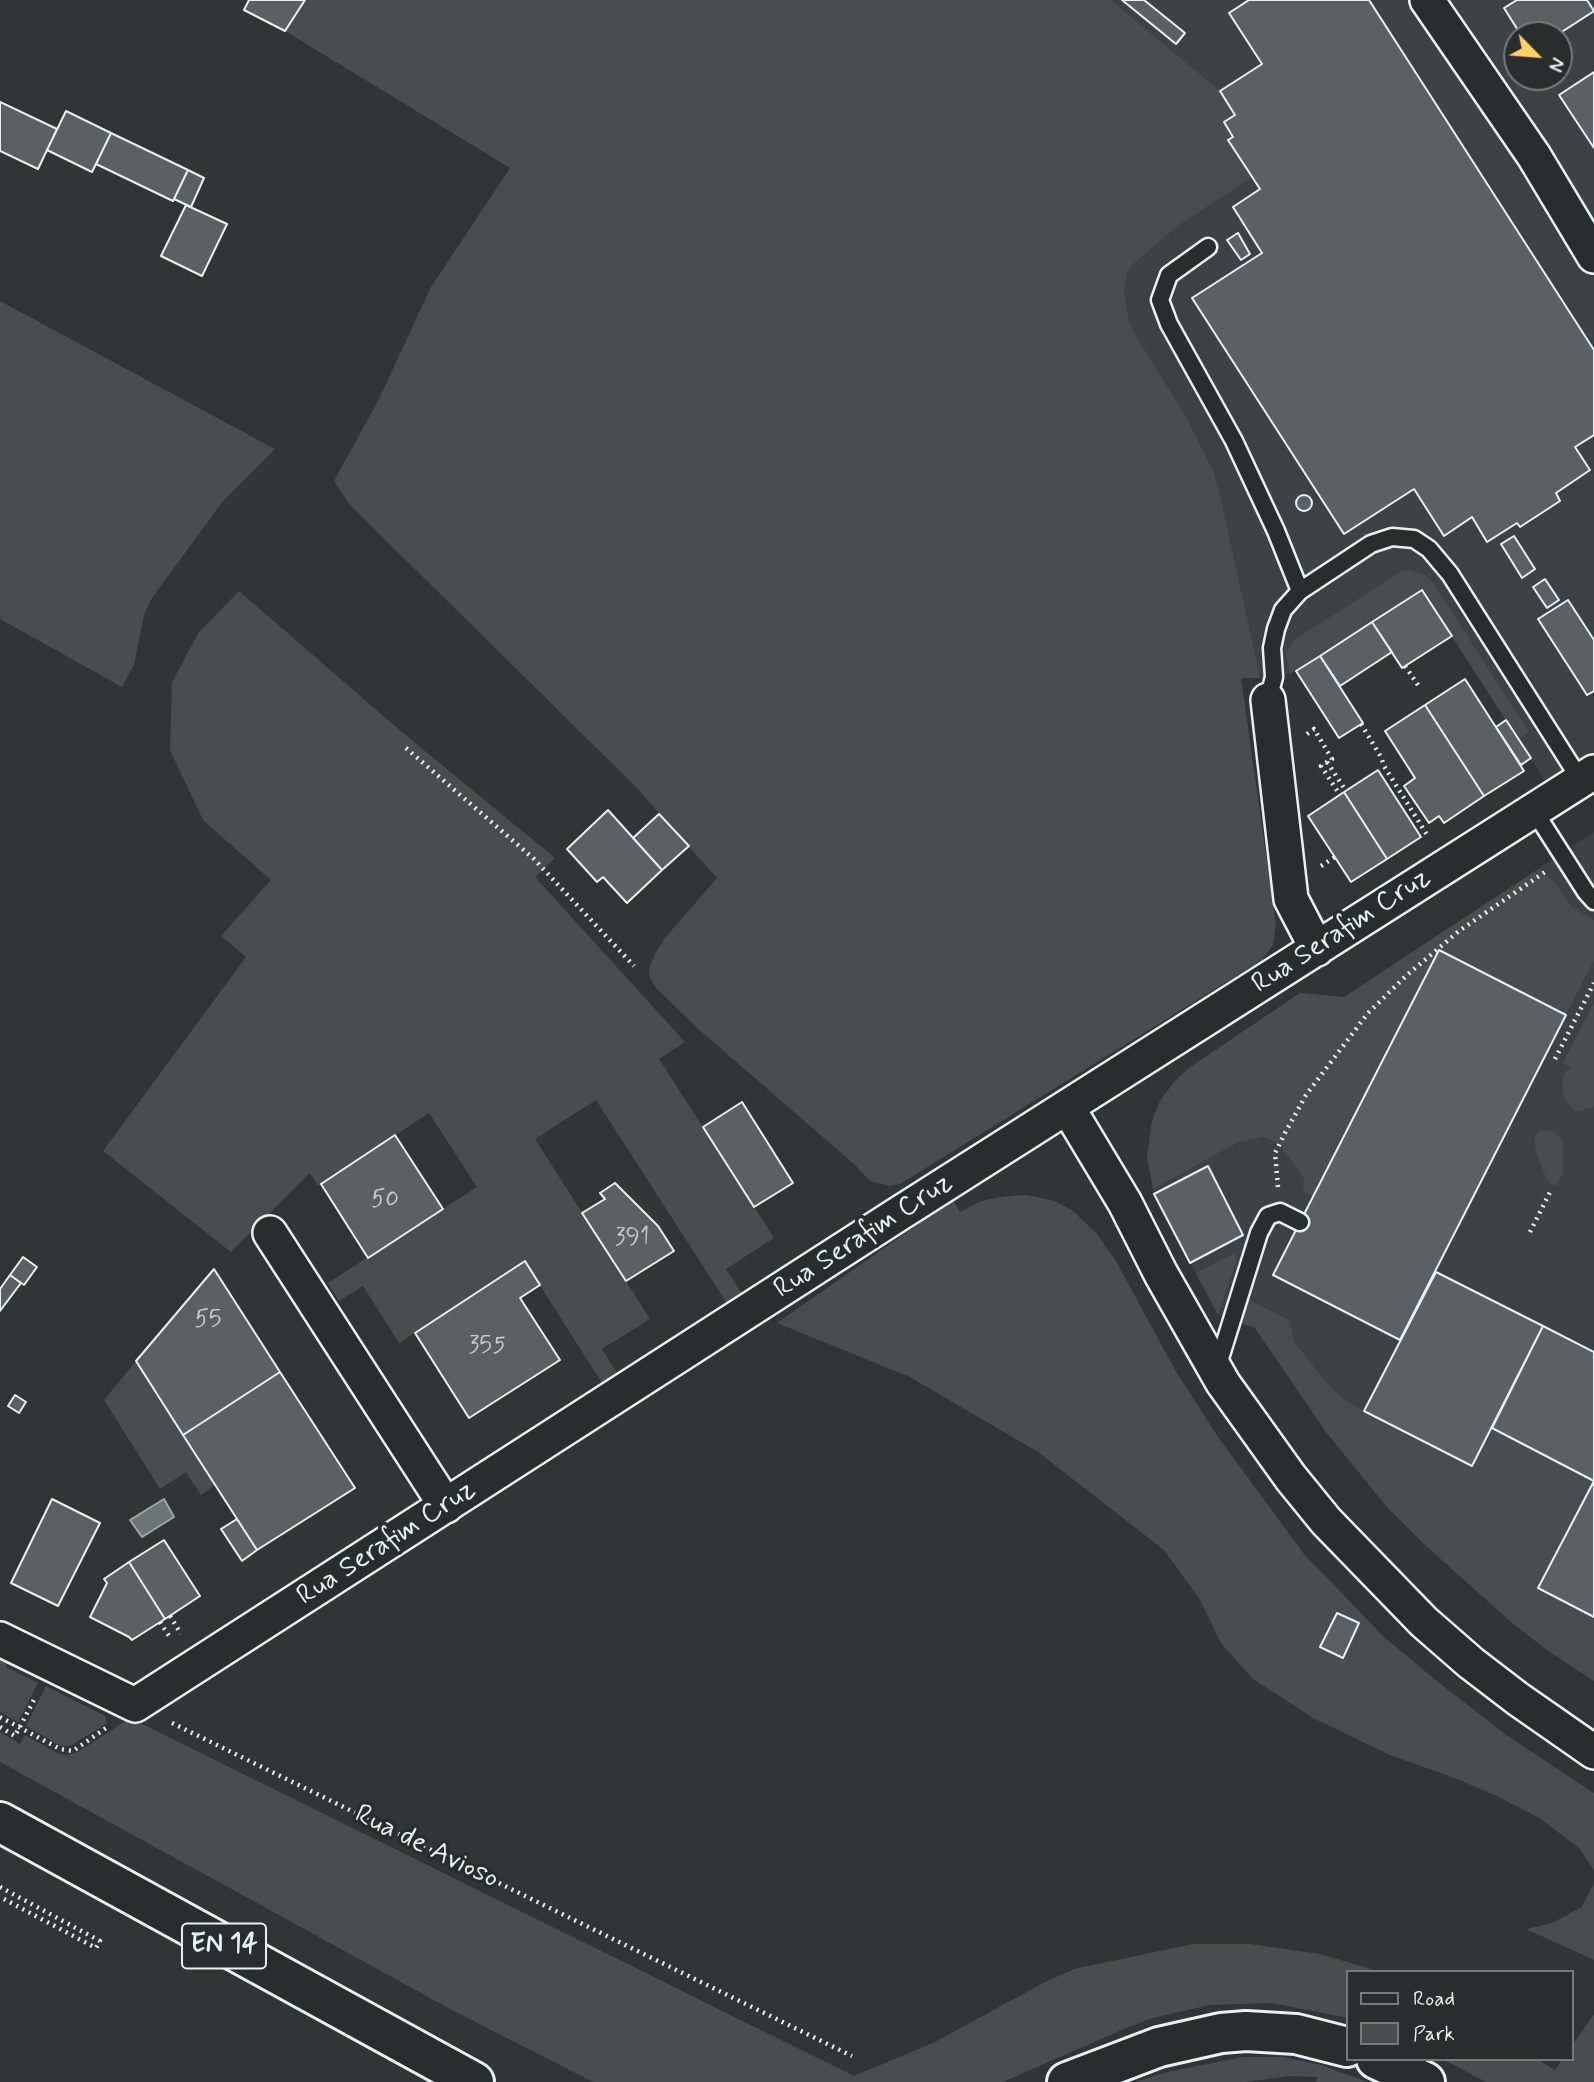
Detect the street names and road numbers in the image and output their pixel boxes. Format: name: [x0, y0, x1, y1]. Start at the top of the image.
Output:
street label: Rua Serafim Cruz: [1246, 862, 1438, 1002]
street label: Rua Serafim Cruz: [768, 1167, 960, 1307]
street label: Rua Serafim Cruz: [291, 1474, 483, 1614]
street label: Rua de Avioso: [348, 1799, 504, 1897]
road number: EN 14: [182, 1924, 266, 1968]

